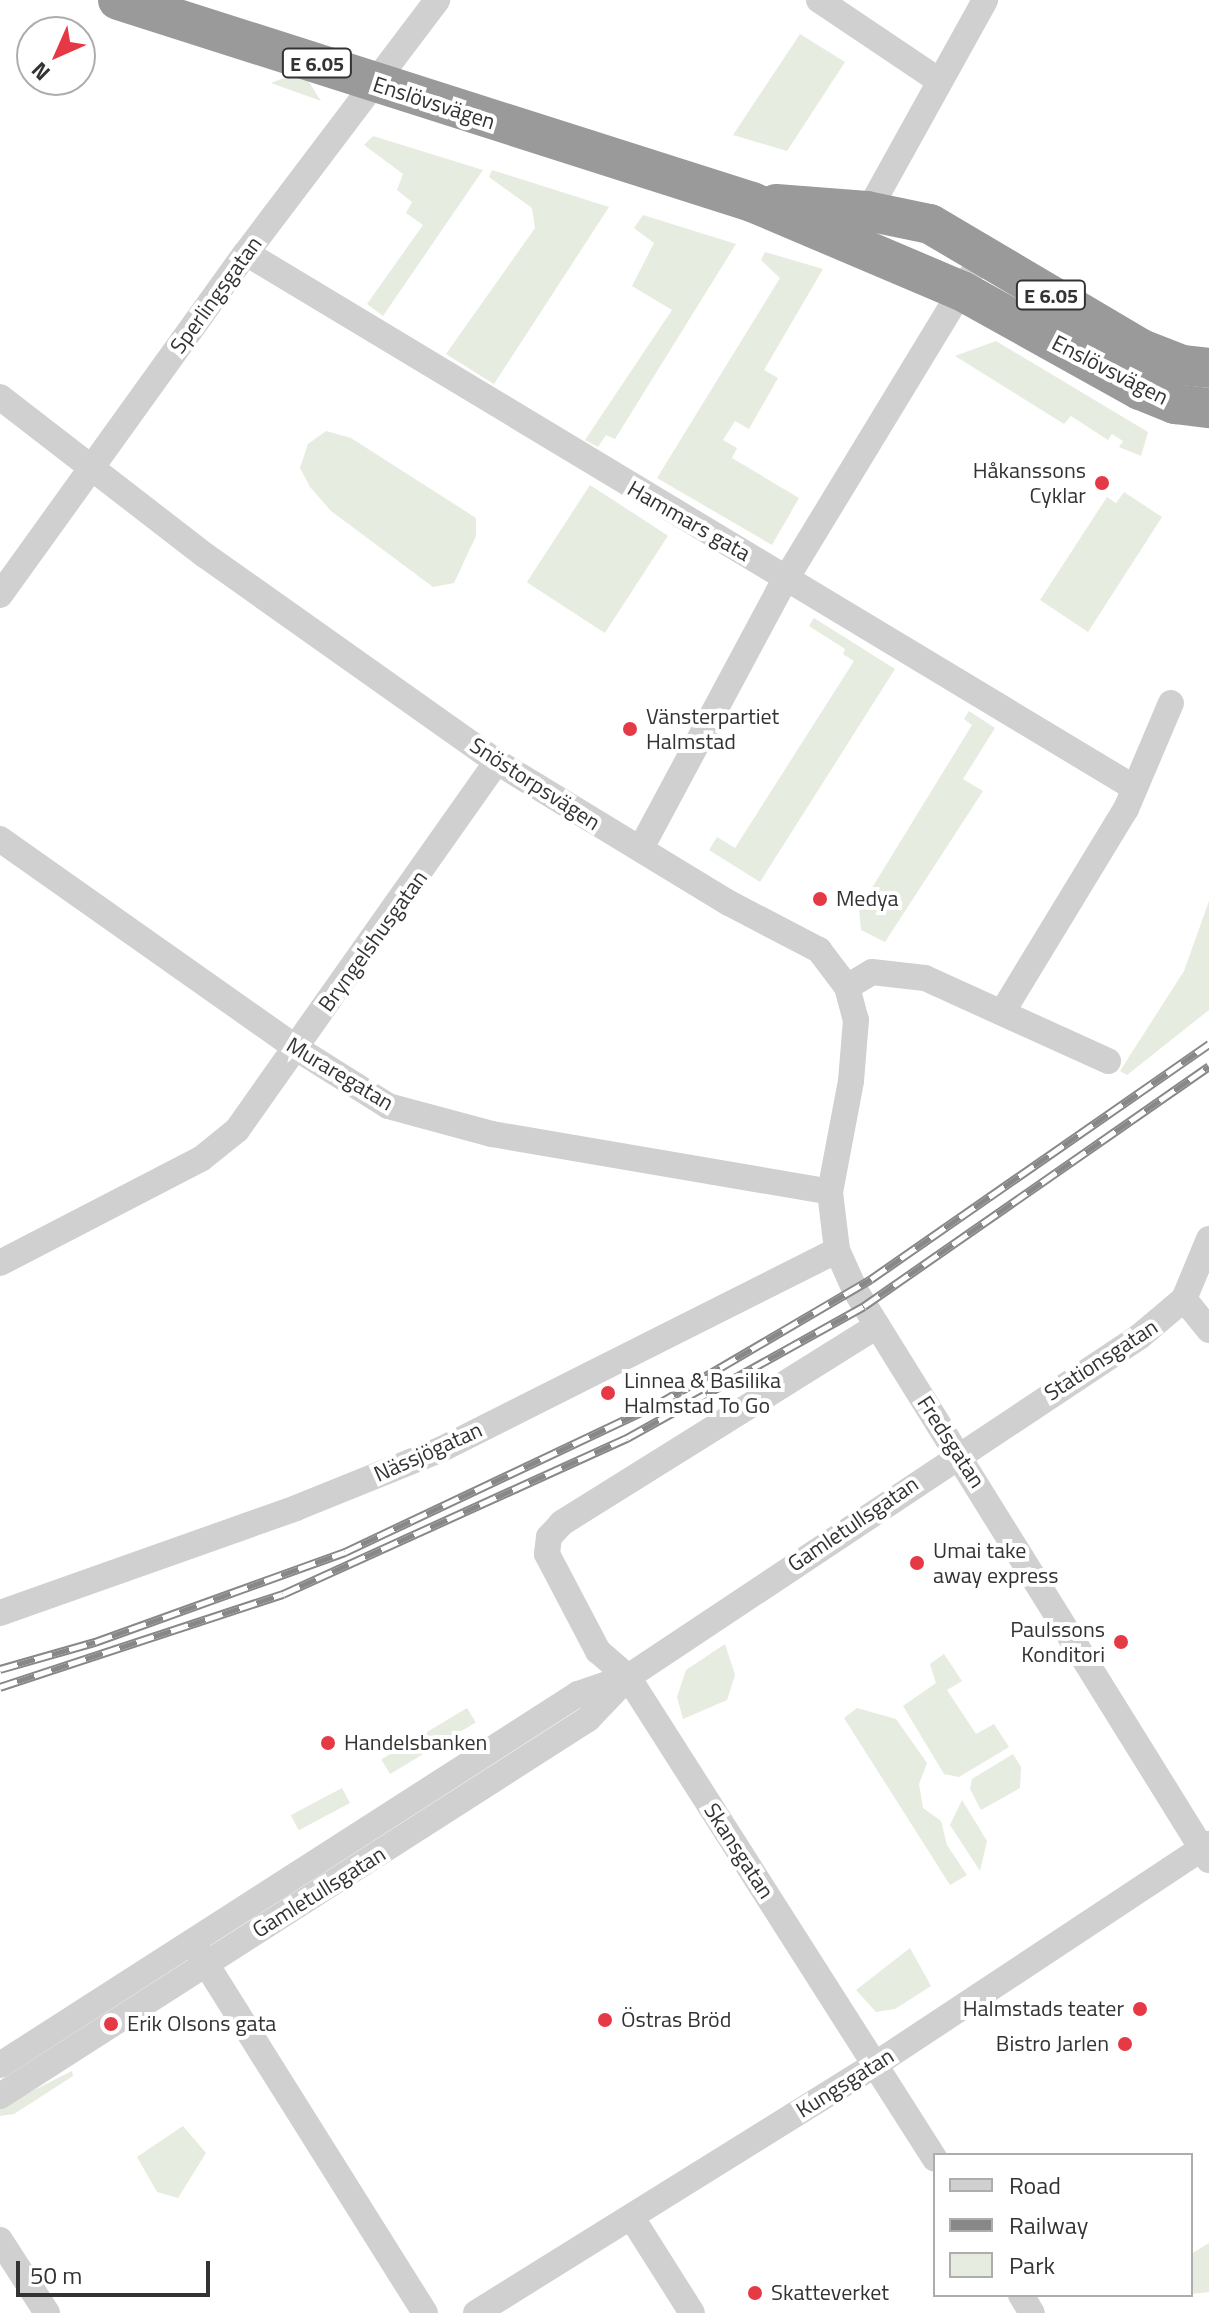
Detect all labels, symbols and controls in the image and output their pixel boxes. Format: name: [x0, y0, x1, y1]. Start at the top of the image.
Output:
north arrow: [16, 16, 96, 96]
road number: E 6.05: [281, 47, 353, 79]
text: N: [23, 54, 58, 89]
street label: Enslövsvägen: [370, 71, 498, 135]
street label: Sperlingsgatan: [165, 231, 267, 359]
road number: E 6.05: [1015, 279, 1087, 311]
street label: Enslövsvägen: [1047, 329, 1173, 411]
place label: Håkanssons Cyklar: [973, 457, 1086, 508]
marker: Håkanssons Cyklar: [1093, 474, 1111, 492]
street label: Hammars gata: [623, 475, 755, 567]
place label: Vänsterpartiet Halmstad: [646, 703, 779, 754]
marker: Vänsterpartiet Halmstad: [621, 720, 639, 738]
street label: Snöstorpsvägen: [465, 732, 605, 836]
street label: Bryngelshusgatan: [313, 865, 433, 1017]
place label: Medya: [836, 886, 899, 912]
marker: Medya: [811, 890, 829, 908]
street label: Muraregatan: [282, 1032, 398, 1116]
street label: Stationsgatan: [1040, 1314, 1162, 1406]
place label: Linnea & Basilika Halmstad To Go: [624, 1367, 781, 1418]
marker: Linnea & Basilika Halmstad To Go: [599, 1384, 617, 1402]
street label: Fredsgatan: [912, 1391, 990, 1493]
street label: Nässjögatan: [370, 1416, 486, 1488]
street label: Gamletullsgatan: [783, 1471, 923, 1577]
place label: Umai take away express: [933, 1537, 1059, 1588]
marker: Umai take away express: [908, 1554, 926, 1572]
place label: Paulssons Konditori: [1010, 1616, 1105, 1668]
marker: Paulssons Konditori: [1112, 1633, 1130, 1651]
place label: Handelsbanken: [344, 1730, 487, 1756]
marker: Handelsbanken: [319, 1734, 337, 1752]
street label: Skansgatan: [698, 1798, 780, 1904]
street label: Gamletullsgatan: [248, 1841, 390, 1943]
place label: Halmstads teater: [963, 1996, 1124, 2022]
marker: Halmstads teater: [1131, 2000, 1149, 2018]
place label: Östras Bröd: [621, 2007, 731, 2033]
place label: Erik Olsons gata: [127, 2011, 276, 2037]
marker: Östras Bröd: [596, 2011, 614, 2029]
marker: Erik Olsons gata: [102, 2015, 120, 2033]
place label: Bistro Jarlen: [996, 2031, 1109, 2057]
marker: Bistro Jarlen: [1116, 2035, 1134, 2053]
street label: Kungsgatan: [791, 2043, 899, 2123]
legend: [933, 2153, 1193, 2297]
text: Road: [1009, 2167, 1061, 2203]
text: Railway: [1009, 2207, 1088, 2243]
scale bar: [20, 2245, 214, 2295]
text: Park: [1009, 2247, 1055, 2283]
text: 50 m: [30, 2257, 82, 2293]
place label: Skatteverket: [771, 2280, 889, 2306]
marker: Skatteverket: [746, 2284, 764, 2302]

